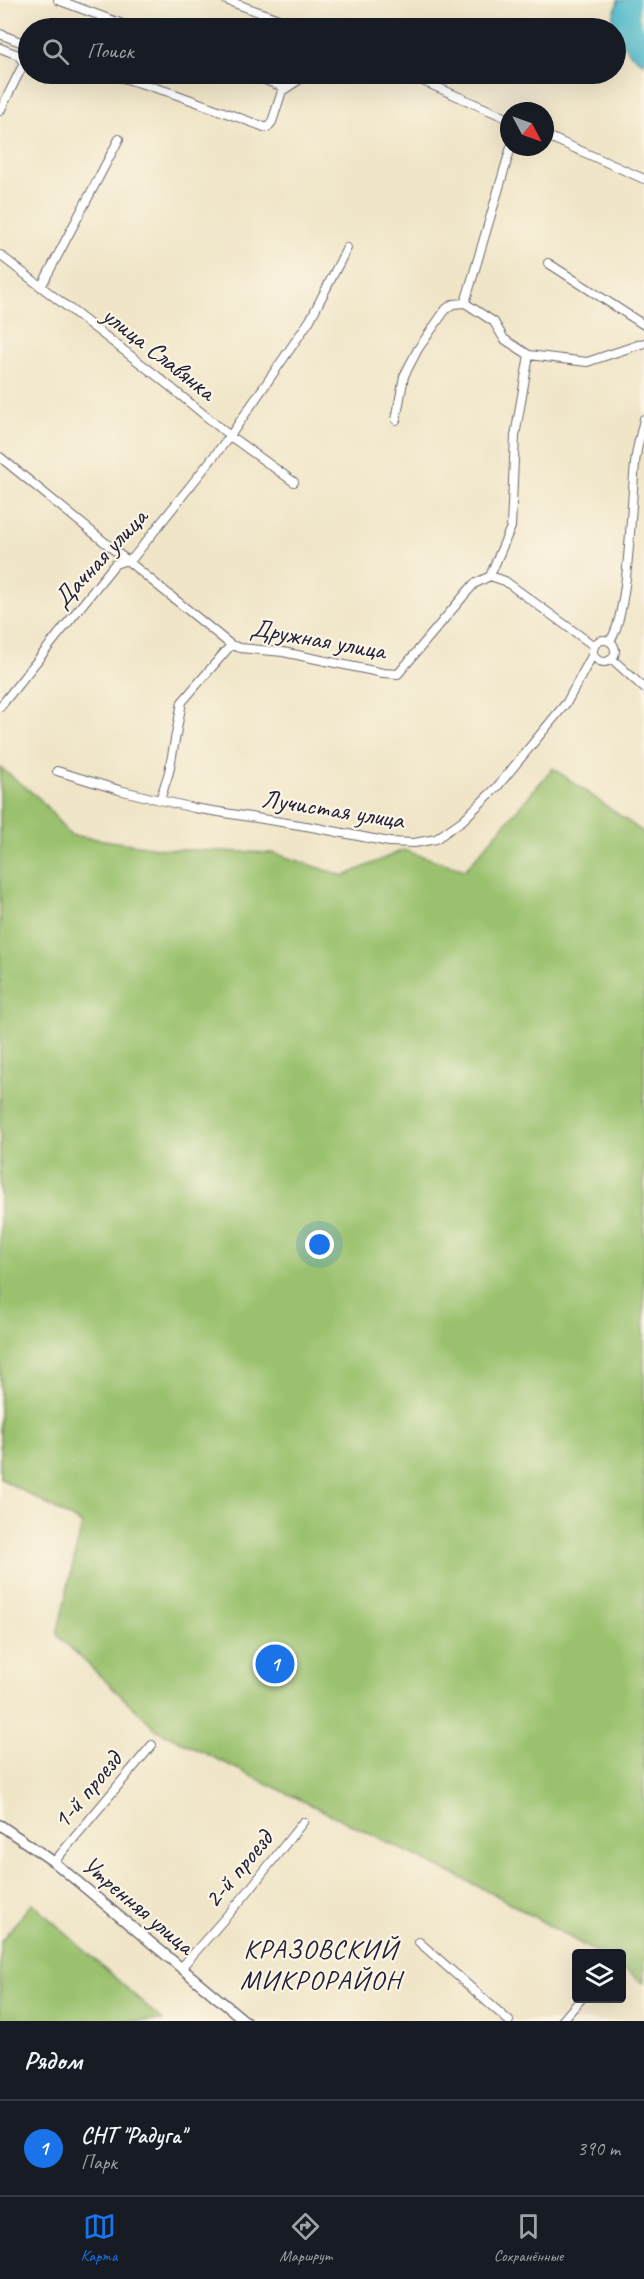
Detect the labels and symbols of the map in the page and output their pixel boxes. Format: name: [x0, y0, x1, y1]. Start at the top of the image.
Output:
north arrow: [500, 102, 554, 156]
street label: улица Славянка: [94, 297, 224, 409]
street label: Дачная улица: [46, 500, 156, 615]
street label: Дружная улица: [248, 611, 390, 667]
street label: Лучистая улица: [260, 781, 408, 837]
your location: [305, 1230, 334, 1259]
pin: 1: [256, 1642, 294, 1686]
street label: 1-й проезд: [45, 1742, 131, 1836]
street label: 2-й проезд: [196, 1821, 282, 1915]
street label: Утренняя улица: [75, 1848, 203, 1963]
district label: КРАЗОВСКИЙ МИКРОРАЙОН: [240, 1932, 405, 1997]

